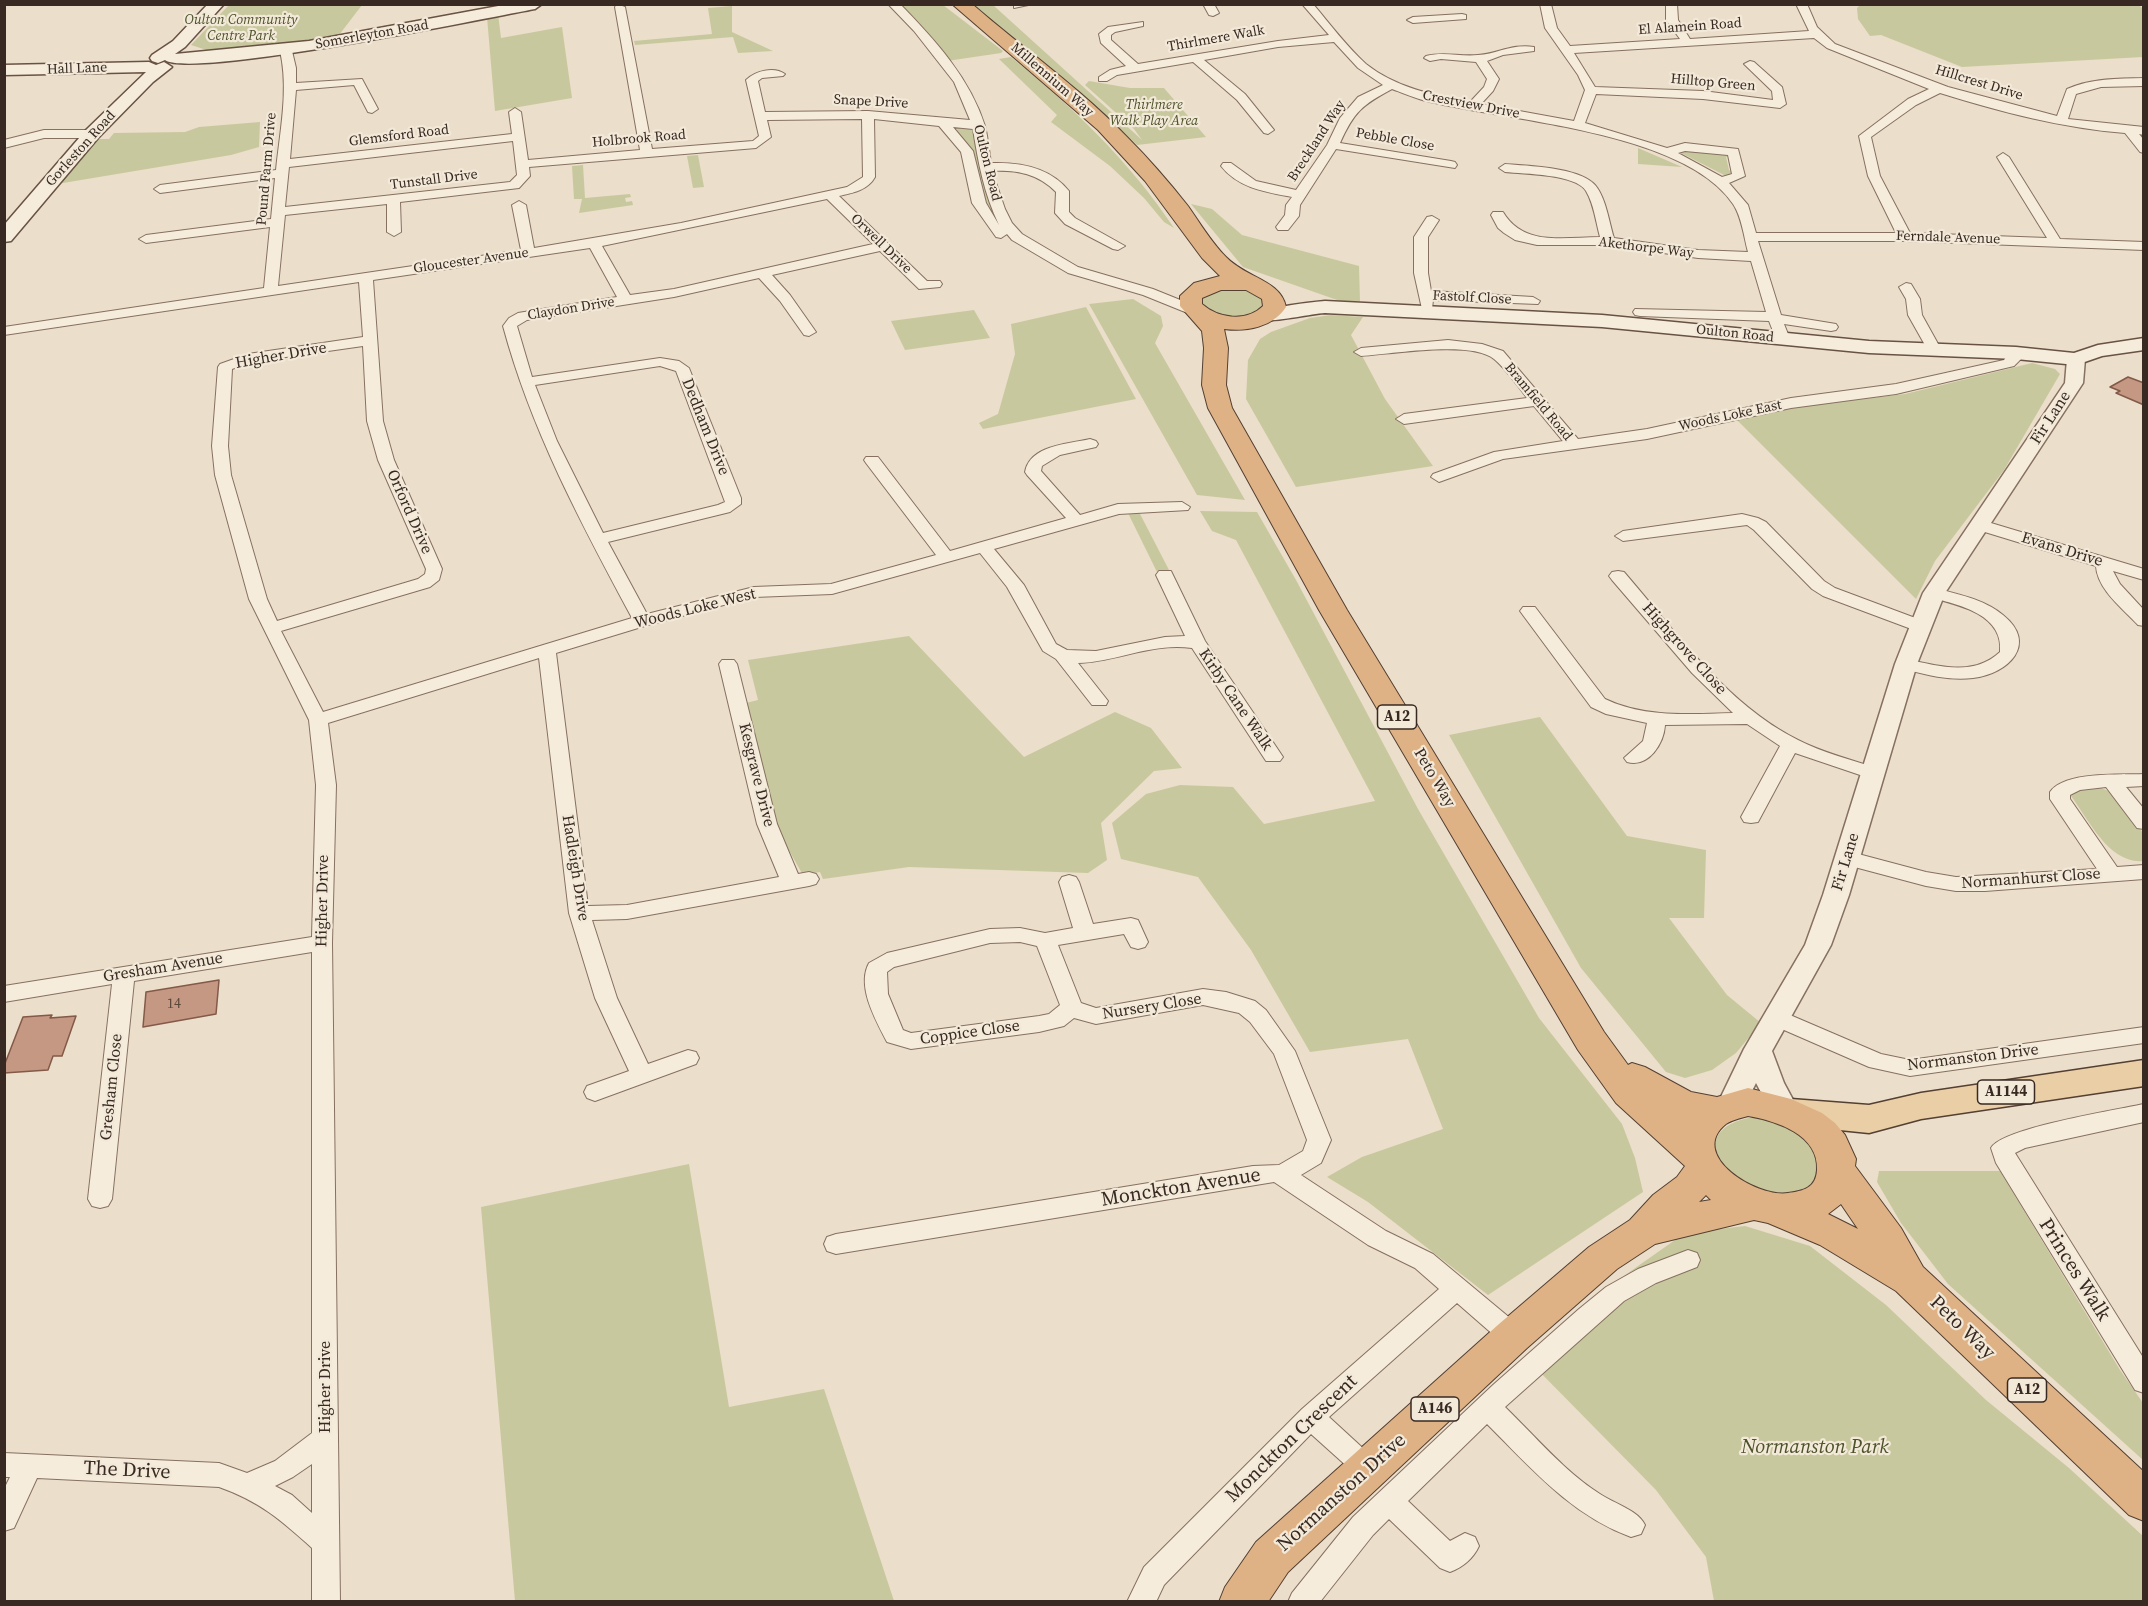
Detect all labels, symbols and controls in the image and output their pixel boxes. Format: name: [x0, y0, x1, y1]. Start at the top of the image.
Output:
park label: Oulton Community Centre Park: [185, 12, 297, 44]
street label: El Alamein Road: [1638, 15, 1742, 39]
street label: Somerleyton Road: [314, 17, 430, 53]
street label: Thirlmere Walk: [1166, 22, 1266, 56]
street label: Millennium Way: [1007, 40, 1097, 120]
street label: Hall Lane: [46, 60, 108, 78]
street label: Hillcrest Drive: [1933, 62, 2025, 104]
street label: Hilltop Green: [1670, 71, 1756, 95]
street label: Crestview Drive: [1421, 87, 1521, 123]
street label: Snape Drive: [833, 92, 909, 112]
park label: Thirlmere Walk Play Area: [1110, 97, 1198, 130]
street label: Breckland Way: [1284, 97, 1350, 185]
street label: Gorleston Road: [43, 108, 119, 190]
street label: Pound Farm Drive: [254, 112, 280, 226]
street label: Glemsford Road: [348, 122, 450, 150]
street label: Oulton Road: [969, 123, 1005, 203]
street label: Pebble Close: [1354, 125, 1436, 155]
street label: Holbrook Road: [591, 127, 687, 151]
street label: Tunstall Drive: [389, 166, 479, 194]
street label: Orwell Drive: [847, 211, 915, 277]
street label: Ferndale Avenue: [1895, 228, 2001, 248]
street label: Akethorpe Way: [1598, 234, 1694, 262]
street label: Gloucester Avenue: [412, 245, 530, 277]
street label: Fastolf Close: [1432, 288, 1512, 308]
street label: Claydon Drive: [526, 294, 616, 324]
street label: Oulton Road: [1695, 322, 1775, 346]
street label: Higher Drive: [234, 339, 328, 373]
street label: Bramfield Road: [1500, 360, 1576, 444]
street label: Dedham Drive: [677, 376, 733, 478]
street label: Fir Lane: [2027, 388, 2075, 448]
street label: Woods Loke East: [1677, 397, 1783, 435]
street label: Orford Drive: [382, 467, 436, 557]
street label: Evans Drive: [2019, 529, 2105, 571]
street label: Woods Loke West: [632, 585, 758, 633]
street label: Highgrove Close: [1638, 599, 1730, 699]
street label: Kirby Cane Walk: [1194, 645, 1276, 755]
road number: A12: [1378, 705, 1416, 729]
street label: Kesgrave Drive: [734, 721, 778, 829]
street label: Peto Way: [1409, 745, 1459, 811]
street label: Hadleigh Drive: [557, 814, 593, 922]
street label: Fir Lane: [1828, 831, 1864, 893]
street label: Higher Drive: [313, 855, 333, 947]
street label: Normanhurst Close: [1961, 865, 2101, 893]
street label: Gresham Avenue: [102, 949, 224, 987]
street label: Nursery Close: [1101, 990, 1203, 1024]
house number: 14: [167, 996, 181, 1012]
street label: Coppice Close: [919, 1017, 1021, 1049]
street label: Gresham Close: [97, 1033, 127, 1141]
street label: Normanston Drive: [1906, 1040, 2040, 1076]
road number: A1144: [1978, 1080, 2034, 1104]
street label: Monckton Avenue: [1100, 1164, 1262, 1212]
street label: Princes Walk: [2033, 1214, 2115, 1326]
street label: Peto Way: [1924, 1291, 2000, 1365]
street label: Higher Drive: [316, 1341, 336, 1433]
street label: Monckton Crescent: [1221, 1370, 1363, 1508]
road number: A12: [2008, 1378, 2046, 1402]
road number: A146: [1411, 1397, 1459, 1421]
street label: Normanston Drive: [1273, 1429, 1411, 1557]
park label: Normanston Park: [1741, 1436, 1889, 1460]
street label: The Drive: [83, 1457, 171, 1485]

